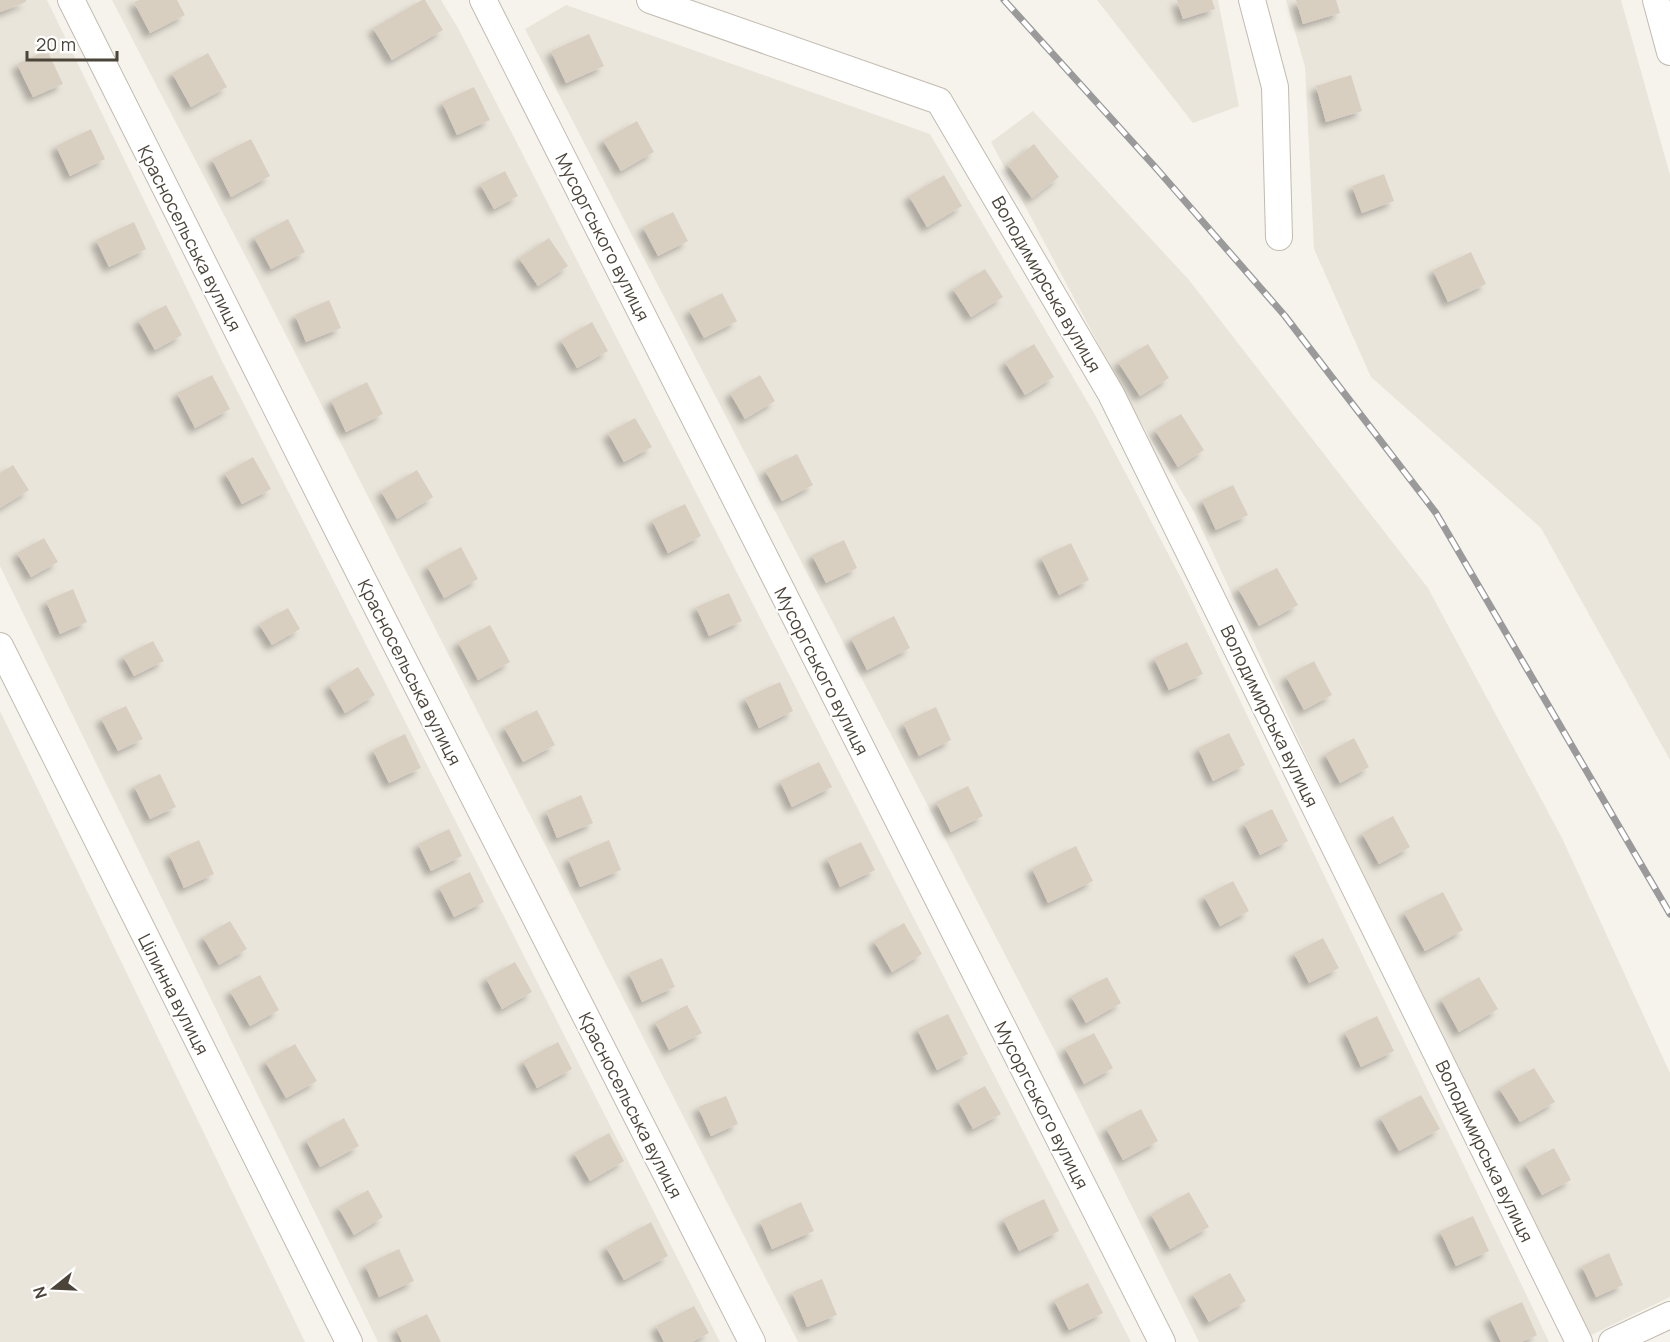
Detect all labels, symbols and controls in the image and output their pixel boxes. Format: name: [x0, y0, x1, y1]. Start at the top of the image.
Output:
scale bar: [27, 24, 117, 62]
text: 20 m: [36, 32, 76, 56]
street label: Красносельська вулиця: [133, 141, 247, 335]
street label: Мусоргського вулиця: [550, 149, 656, 325]
street label: Володимирська вулиця: [987, 192, 1107, 376]
street label: Красносельська вулиця: [353, 575, 467, 769]
street label: Мусоргського вулиця: [769, 583, 875, 759]
street label: Володимирська вулиця: [1215, 621, 1325, 811]
street label: Цілинна вулиця: [133, 929, 215, 1059]
street label: Красносельська вулиця: [574, 1008, 688, 1202]
street label: Мусоргського вулиця: [989, 1017, 1095, 1193]
street label: Володимирська вулиця: [1430, 1056, 1540, 1246]
north arrow: [24, 1258, 84, 1318]
text: N: [27, 1284, 52, 1302]

